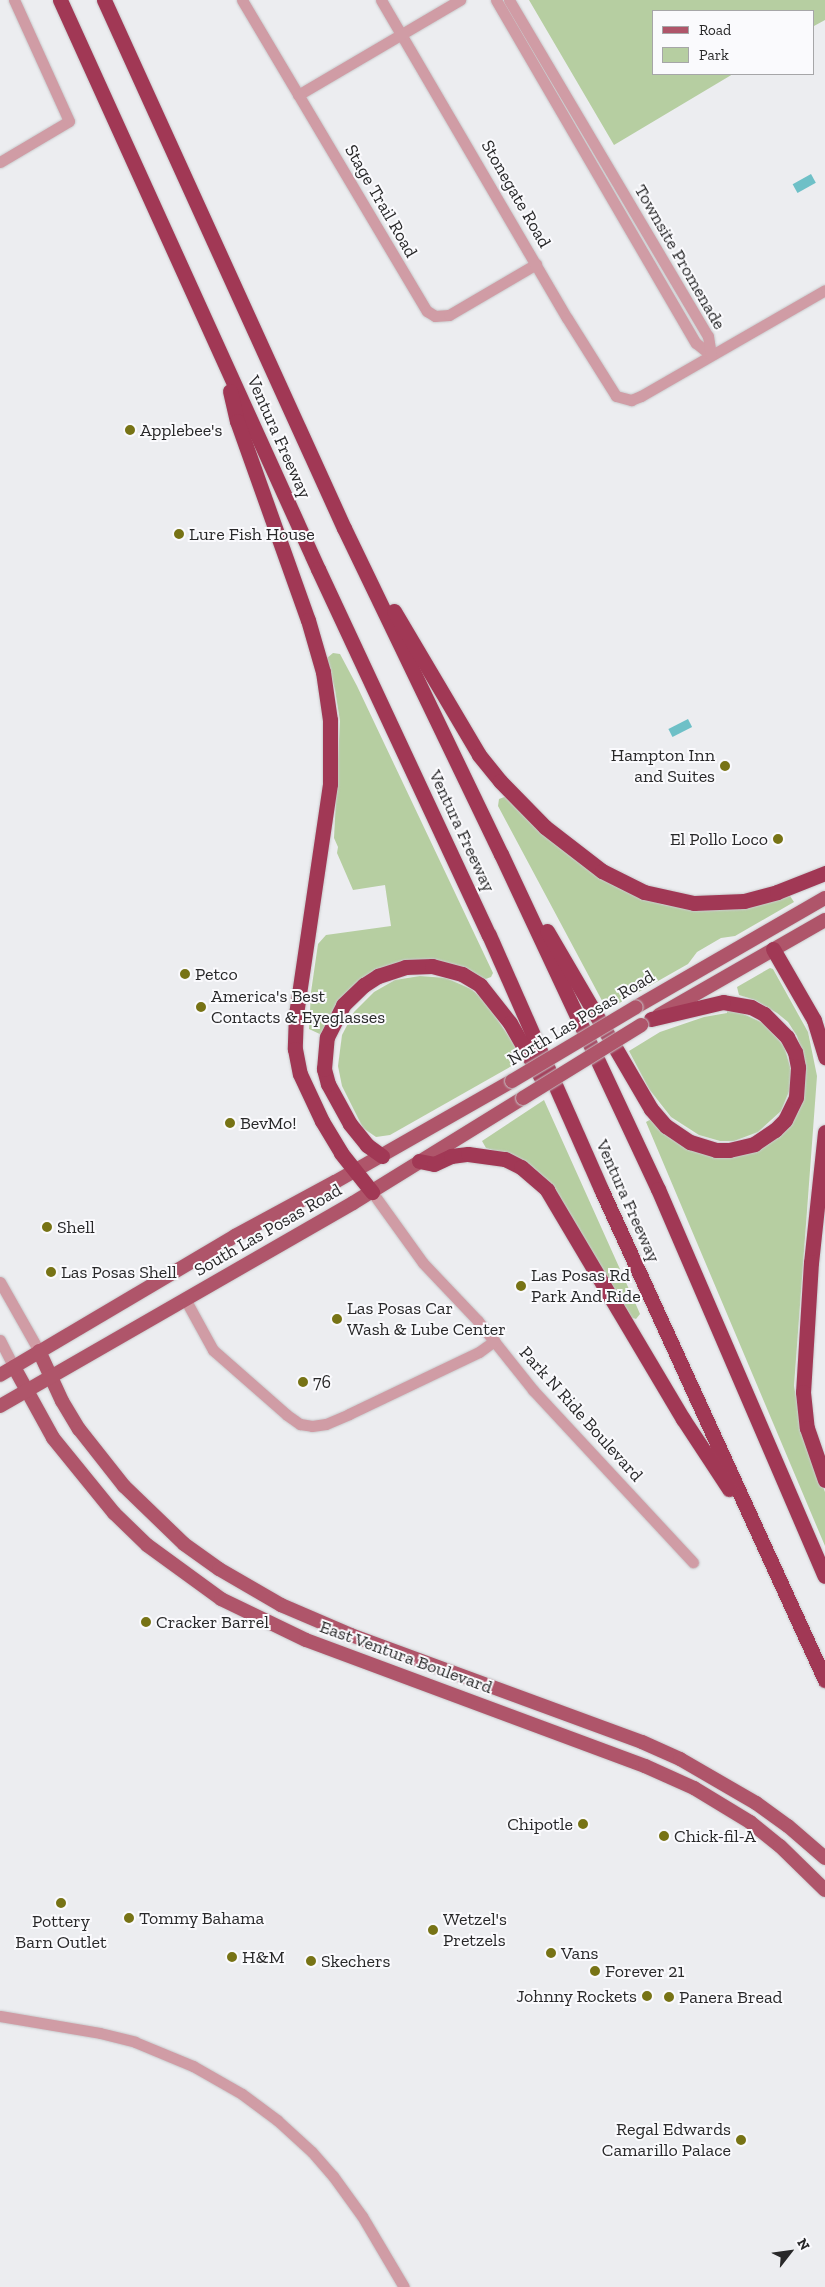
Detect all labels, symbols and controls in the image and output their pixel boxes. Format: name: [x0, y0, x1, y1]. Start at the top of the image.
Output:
legend: [652, 10, 815, 75]
text: Road: [699, 21, 731, 39]
text: Park: [699, 46, 729, 64]
street label: Stonegate Road: [476, 136, 556, 252]
street label: Stage Trail Road: [340, 141, 422, 261]
street label: Townsite Promenade: [630, 181, 730, 333]
street label: Ventura Freeway: [242, 372, 316, 502]
place label: Applebee's: [140, 419, 222, 441]
marker: Applebee's: [124, 424, 136, 436]
place label: Lure Fish House: [189, 523, 315, 545]
marker: Lure Fish House: [173, 528, 185, 540]
place label: Hampton Inn and Suites: [611, 745, 715, 788]
marker: Hampton Inn and Suites: [719, 760, 731, 772]
street label: Ventura Freeway: [424, 767, 500, 895]
place label: El Pollo Loco: [670, 828, 768, 850]
marker: El Pollo Loco: [772, 833, 784, 845]
place label: Petco: [195, 963, 238, 985]
street label: North Las Posas Road: [504, 966, 658, 1070]
marker: Petco: [179, 968, 191, 980]
place label: America's Best Contacts & Eyeglasses: [211, 986, 385, 1028]
marker: America's Best Contacts & Eyeglasses: [195, 1001, 207, 1013]
place label: BevMo!: [240, 1112, 297, 1134]
marker: BevMo!: [224, 1117, 236, 1129]
street label: Ventura Freeway: [591, 1136, 665, 1266]
street label: South Las Posas Road: [190, 1179, 346, 1281]
place label: Shell: [57, 1216, 95, 1238]
marker: Shell: [41, 1221, 53, 1233]
place label: Las Posas Shell: [61, 1261, 177, 1283]
place label: Las Posas Rd Park And Ride: [531, 1265, 641, 1308]
marker: Las Posas Shell: [45, 1266, 57, 1278]
marker: Las Posas Rd Park And Ride: [515, 1280, 527, 1292]
place label: Las Posas Car Wash & Lube Center: [347, 1298, 506, 1340]
marker: Las Posas Car Wash & Lube Center: [331, 1313, 343, 1325]
street label: Park N Ride Boulevard: [515, 1342, 647, 1486]
place label: 76: [313, 1371, 331, 1393]
marker: 76: [297, 1376, 309, 1388]
place label: Cracker Barrel: [156, 1611, 269, 1633]
marker: Cracker Barrel: [140, 1616, 152, 1628]
street label: East Ventura Boulevard: [316, 1616, 496, 1698]
place label: Chipotle: [507, 1813, 573, 1835]
marker: Chipotle: [577, 1818, 589, 1830]
place label: Chick-fil-A: [674, 1825, 756, 1847]
marker: Chick-fil-A: [658, 1830, 670, 1842]
marker: Pottery Barn Outlet: [55, 1897, 67, 1909]
place label: Tommy Bahama: [139, 1907, 265, 1929]
place label: Wetzel's Pretzels: [443, 1909, 507, 1952]
place label: Pottery Barn Outlet: [15, 1911, 107, 1954]
marker: Tommy Bahama: [123, 1912, 135, 1924]
marker: Wetzel's Pretzels: [427, 1924, 439, 1936]
place label: Vans: [561, 1942, 598, 1964]
place label: H&M: [242, 1946, 285, 1968]
marker: Vans: [545, 1947, 557, 1959]
place label: Skechers: [321, 1950, 390, 1972]
marker: H&M: [226, 1951, 238, 1963]
marker: Skechers: [305, 1955, 317, 1967]
place label: Forever 21: [605, 1960, 685, 1982]
marker: Forever 21: [589, 1965, 601, 1977]
place label: Johnny Rockets: [516, 1985, 637, 2007]
place label: Panera Bread: [679, 1986, 782, 2008]
marker: Johnny Rockets: [641, 1990, 653, 2002]
marker: Panera Bread: [663, 1991, 675, 2003]
place label: Regal Edwards Camarillo Palace: [602, 2119, 731, 2162]
marker: Regal Edwards Camarillo Palace: [735, 2134, 747, 2146]
north arrow: [765, 2227, 815, 2277]
text: N: [793, 2235, 813, 2253]

